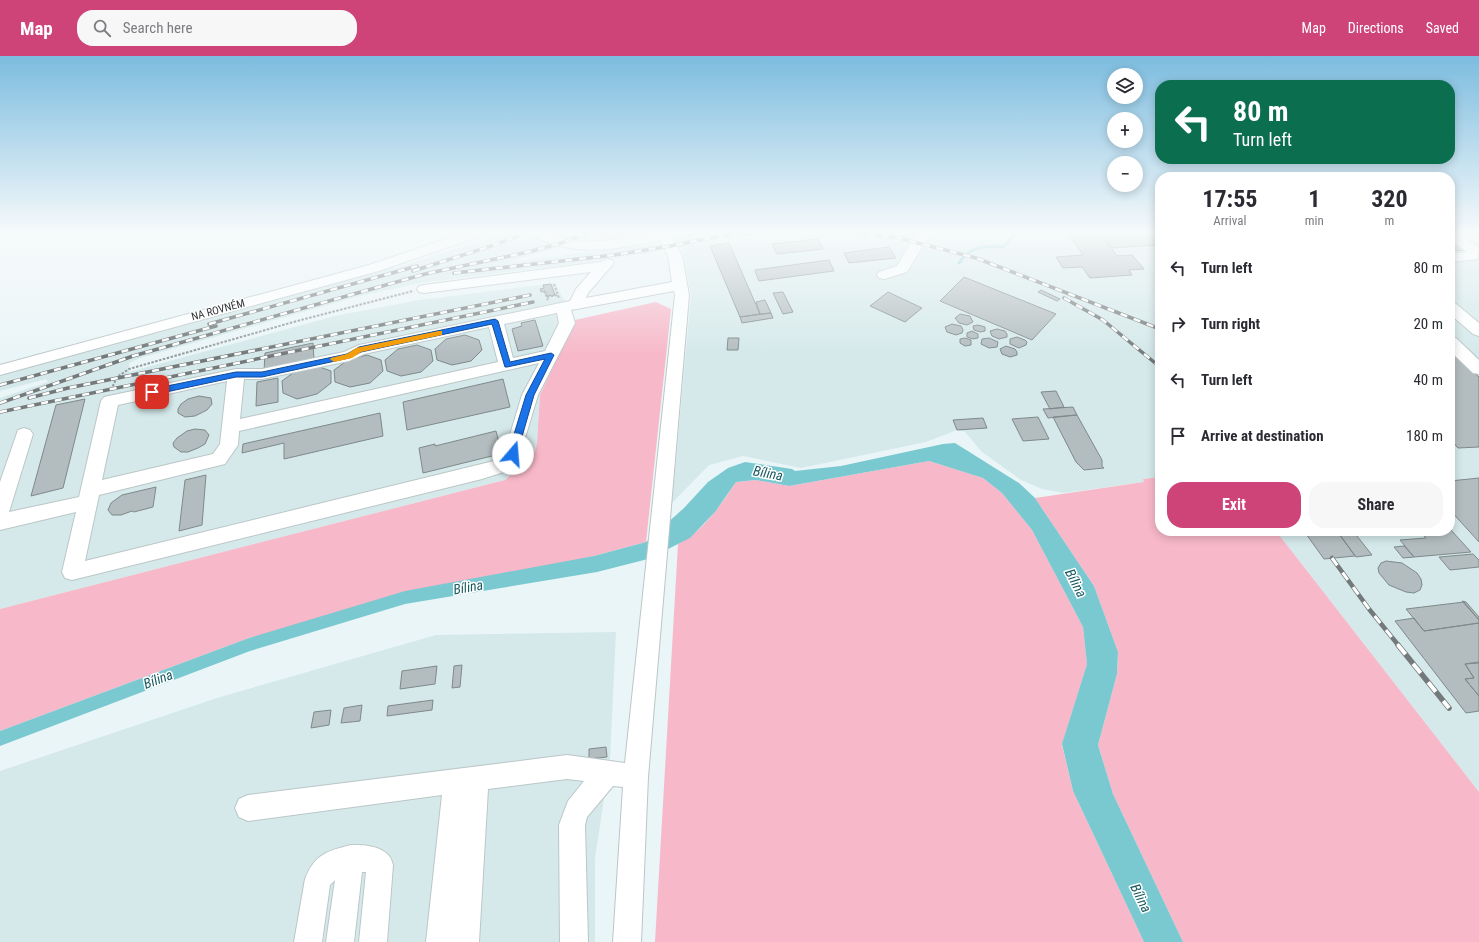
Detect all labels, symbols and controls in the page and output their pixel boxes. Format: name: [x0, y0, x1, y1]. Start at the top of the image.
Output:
search box: [77, 10, 357, 46]
text: Map: [20, 17, 53, 40]
icon: search: [91, 17, 113, 39]
text: Search here: [123, 19, 193, 37]
text: Map: [1302, 20, 1326, 36]
text: Directions: [1348, 20, 1404, 36]
text: Saved: [1426, 20, 1459, 36]
map controls: [1107, 68, 1143, 192]
button: layers: [1107, 68, 1143, 104]
text: 80 m: [1233, 95, 1289, 128]
icon: left: [1167, 96, 1219, 148]
button: +: [1107, 112, 1143, 148]
text: Turn left: [1233, 129, 1292, 150]
button: −: [1107, 156, 1143, 192]
text: 17:55: [1202, 185, 1257, 213]
text: 1: [1308, 185, 1320, 213]
text: 320: [1371, 185, 1408, 213]
text: Arrival: [1213, 213, 1246, 228]
text: min: [1305, 213, 1324, 228]
text: m: [1385, 213, 1394, 228]
icon: left: [1167, 257, 1189, 279]
text: Turn left: [1201, 259, 1252, 277]
text: 80 m: [1413, 259, 1443, 277]
street label: NA ROVNÉM: [190, 297, 246, 323]
icon: right: [1167, 313, 1189, 335]
text: Turn right: [1201, 315, 1260, 333]
text: 20 m: [1413, 315, 1443, 333]
icon: left: [1167, 369, 1189, 391]
text: Turn left: [1201, 371, 1252, 389]
text: 40 m: [1413, 371, 1443, 389]
pin: [135, 375, 169, 409]
icon: arrive: [141, 381, 163, 403]
icon: arrive: [1167, 425, 1189, 447]
text: Arrive at destination: [1201, 427, 1324, 445]
text: 180 m: [1406, 427, 1443, 445]
position arrow: [492, 433, 534, 475]
water label: Bílina: [752, 463, 784, 483]
button: Exit: [1167, 482, 1301, 528]
button: Share: [1309, 482, 1443, 528]
water label: Bílina: [1062, 566, 1090, 600]
water label: Bílina: [452, 577, 484, 597]
water label: Bílina: [141, 666, 175, 692]
water label: Bílina: [1127, 881, 1155, 915]

